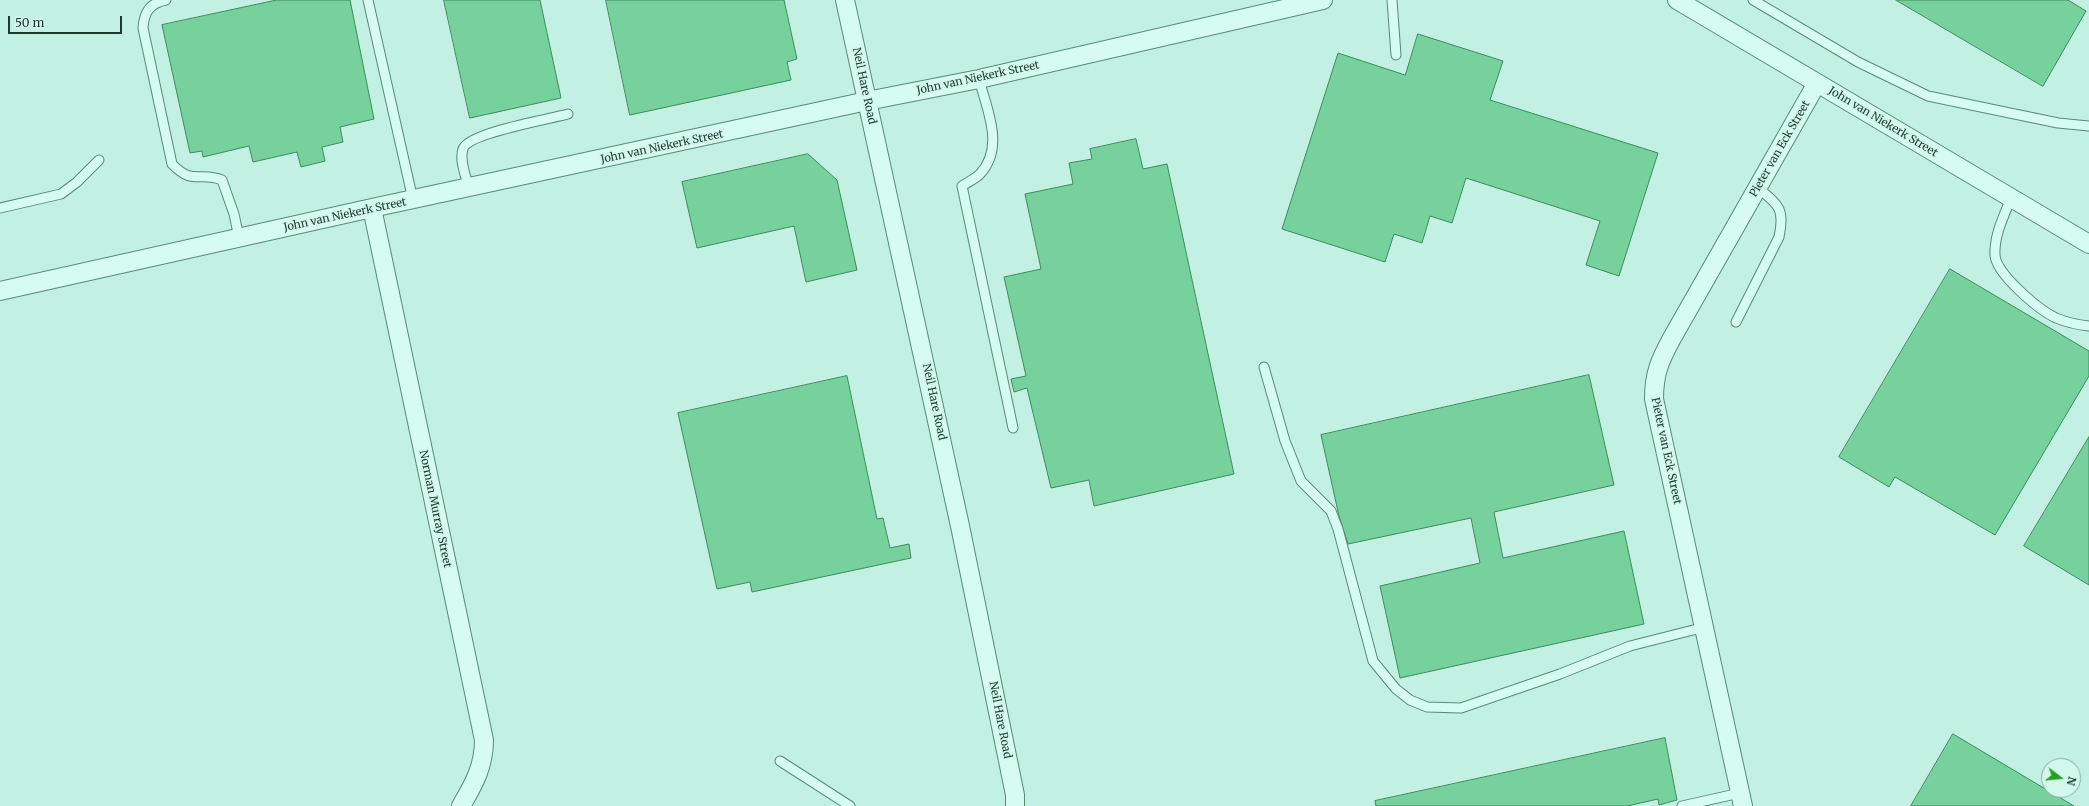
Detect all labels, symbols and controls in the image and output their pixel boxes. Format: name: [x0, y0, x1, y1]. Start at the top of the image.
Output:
scale bar: [10, 8, 124, 34]
text: 50 m: [15, 15, 44, 30]
street label: Neil Hare Road: [849, 46, 879, 126]
street label: John van Niekerk Street: [916, 59, 1040, 97]
street label: John van Niekerk Street: [1826, 84, 1940, 160]
street label: Pieter van Eck Street: [1747, 98, 1813, 200]
street label: John van Niekerk Street: [600, 128, 724, 166]
street label: John van Niekerk Street: [283, 196, 407, 234]
street label: Neil Hare Road: [919, 362, 949, 442]
street label: Pieter van Eck Street: [1648, 396, 1684, 506]
street label: Norman Murray Street: [416, 449, 454, 569]
street label: Neil Hare Road: [986, 680, 1014, 760]
north arrow: [2041, 758, 2081, 798]
text: N: [2064, 775, 2080, 787]

